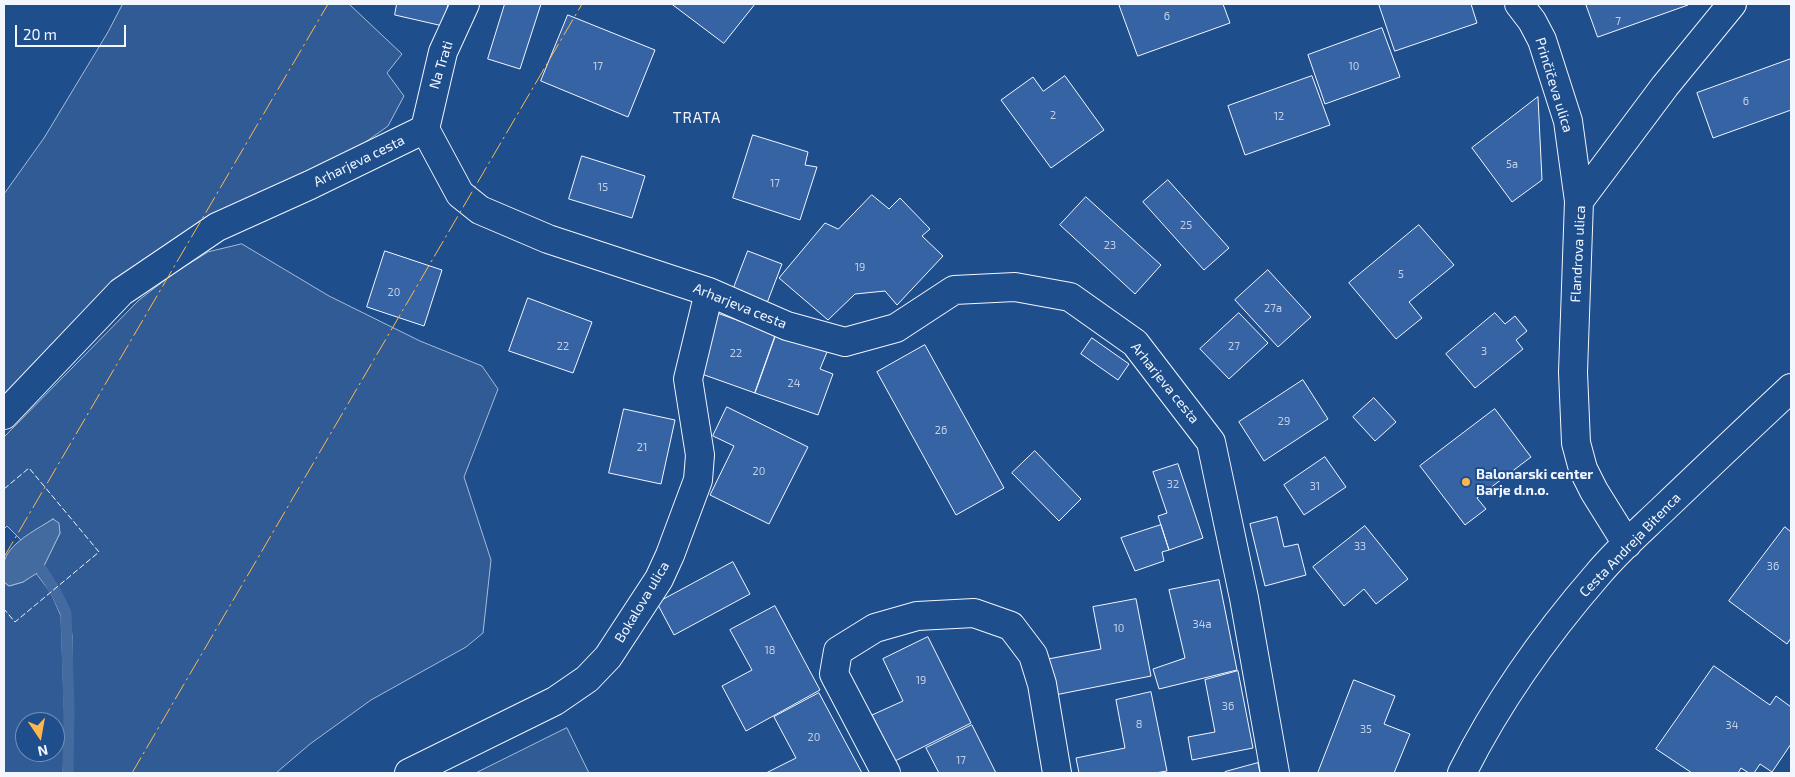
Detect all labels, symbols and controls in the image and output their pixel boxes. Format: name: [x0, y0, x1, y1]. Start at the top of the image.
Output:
house number: 6: [1164, 9, 1170, 23]
house number: 7: [1615, 14, 1621, 28]
scale bar: [18, 15, 129, 47]
text: 20 m: [23, 25, 57, 43]
street label: Prinčičeva ulica: [1532, 36, 1576, 134]
street label: Na Trati: [426, 39, 456, 91]
house number: 17: [593, 59, 603, 73]
house number: 10: [1348, 59, 1360, 73]
house number: 6: [1743, 94, 1749, 108]
house number: 2: [1050, 108, 1056, 122]
district label: TRATA: [672, 109, 722, 127]
house number: 12: [1274, 109, 1284, 123]
street label: Arharjeva cesta: [311, 132, 407, 190]
house number: 5a: [1506, 157, 1518, 171]
house number: 17: [770, 176, 780, 190]
house number: 15: [598, 180, 608, 194]
street label: Flandrova ulica: [1567, 205, 1589, 303]
house number: 25: [1180, 218, 1192, 232]
house number: 23: [1104, 238, 1116, 252]
house number: 19: [855, 260, 865, 274]
house number: 5: [1398, 267, 1404, 281]
street label: Arharjeva cesta: [691, 280, 789, 332]
house number: 20: [388, 285, 400, 299]
house number: 27a: [1264, 301, 1282, 315]
house number: 22: [557, 339, 569, 353]
street label: Arharjeva cesta: [1127, 339, 1203, 427]
house number: 27: [1228, 339, 1240, 353]
house number: 3: [1481, 344, 1487, 358]
house number: 22: [730, 346, 742, 360]
house number: 24: [788, 376, 800, 390]
house number: 29: [1278, 414, 1290, 428]
house number: 26: [935, 423, 947, 437]
house number: 21: [637, 440, 647, 454]
house number: 20: [753, 464, 765, 478]
place label: Balonarski center Barje d.n.o.: [1476, 466, 1593, 498]
marker: Balonarski center Barje d.n.o.: [1460, 476, 1472, 488]
house number: 32: [1167, 477, 1179, 491]
house number: 31: [1310, 479, 1320, 493]
street label: Cesta Andreja Bitenca: [1576, 489, 1684, 601]
house number: 33: [1354, 539, 1366, 553]
street label: Bokalova ulica: [611, 558, 673, 646]
house number: 36: [1767, 559, 1779, 573]
house number: 34a: [1193, 617, 1211, 631]
house number: 10: [1113, 621, 1125, 635]
house number: 18: [764, 643, 776, 657]
house number: 19: [916, 673, 926, 687]
house number: 36: [1222, 699, 1234, 713]
north arrow: [15, 712, 65, 762]
house number: 8: [1136, 717, 1142, 731]
house number: 34: [1726, 718, 1738, 732]
house number: 35: [1360, 722, 1372, 736]
house number: 20: [808, 730, 820, 744]
text: N: [36, 742, 50, 761]
house number: 17: [956, 753, 966, 767]

